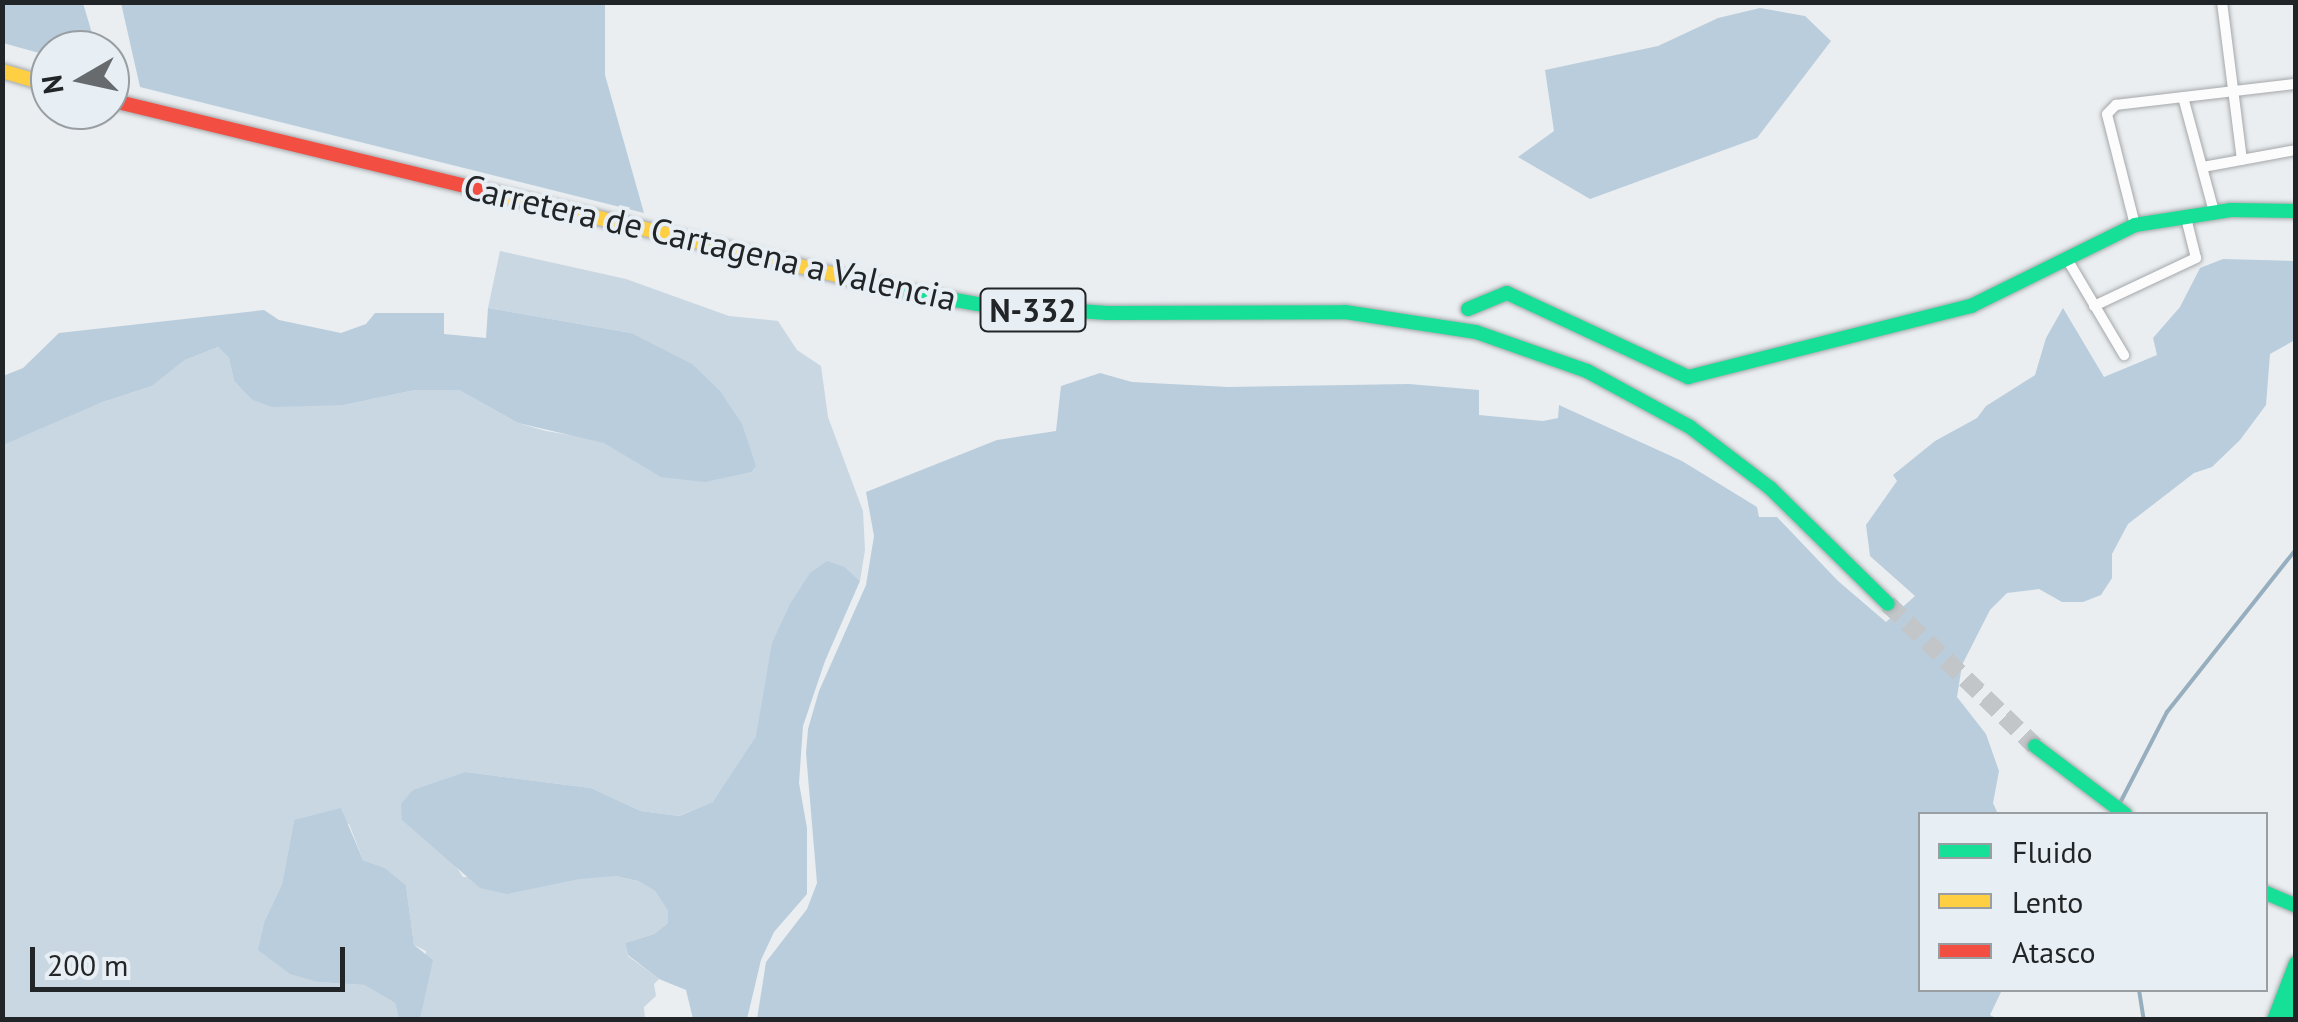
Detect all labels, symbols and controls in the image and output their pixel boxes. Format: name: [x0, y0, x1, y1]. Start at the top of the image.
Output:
north arrow: [30, 30, 130, 130]
text: N: [32, 72, 72, 96]
street label: Carretera de Cartagena a Valencia: [459, 165, 961, 319]
road number: N-332: [978, 283, 1088, 337]
legend: [1918, 812, 2268, 992]
text: Fluido: [2012, 832, 2093, 871]
text: Lento: [2012, 882, 2083, 921]
scale bar: [35, 927, 350, 989]
text: Atasco: [2012, 932, 2096, 971]
text: 200 m: [47, 945, 128, 984]

